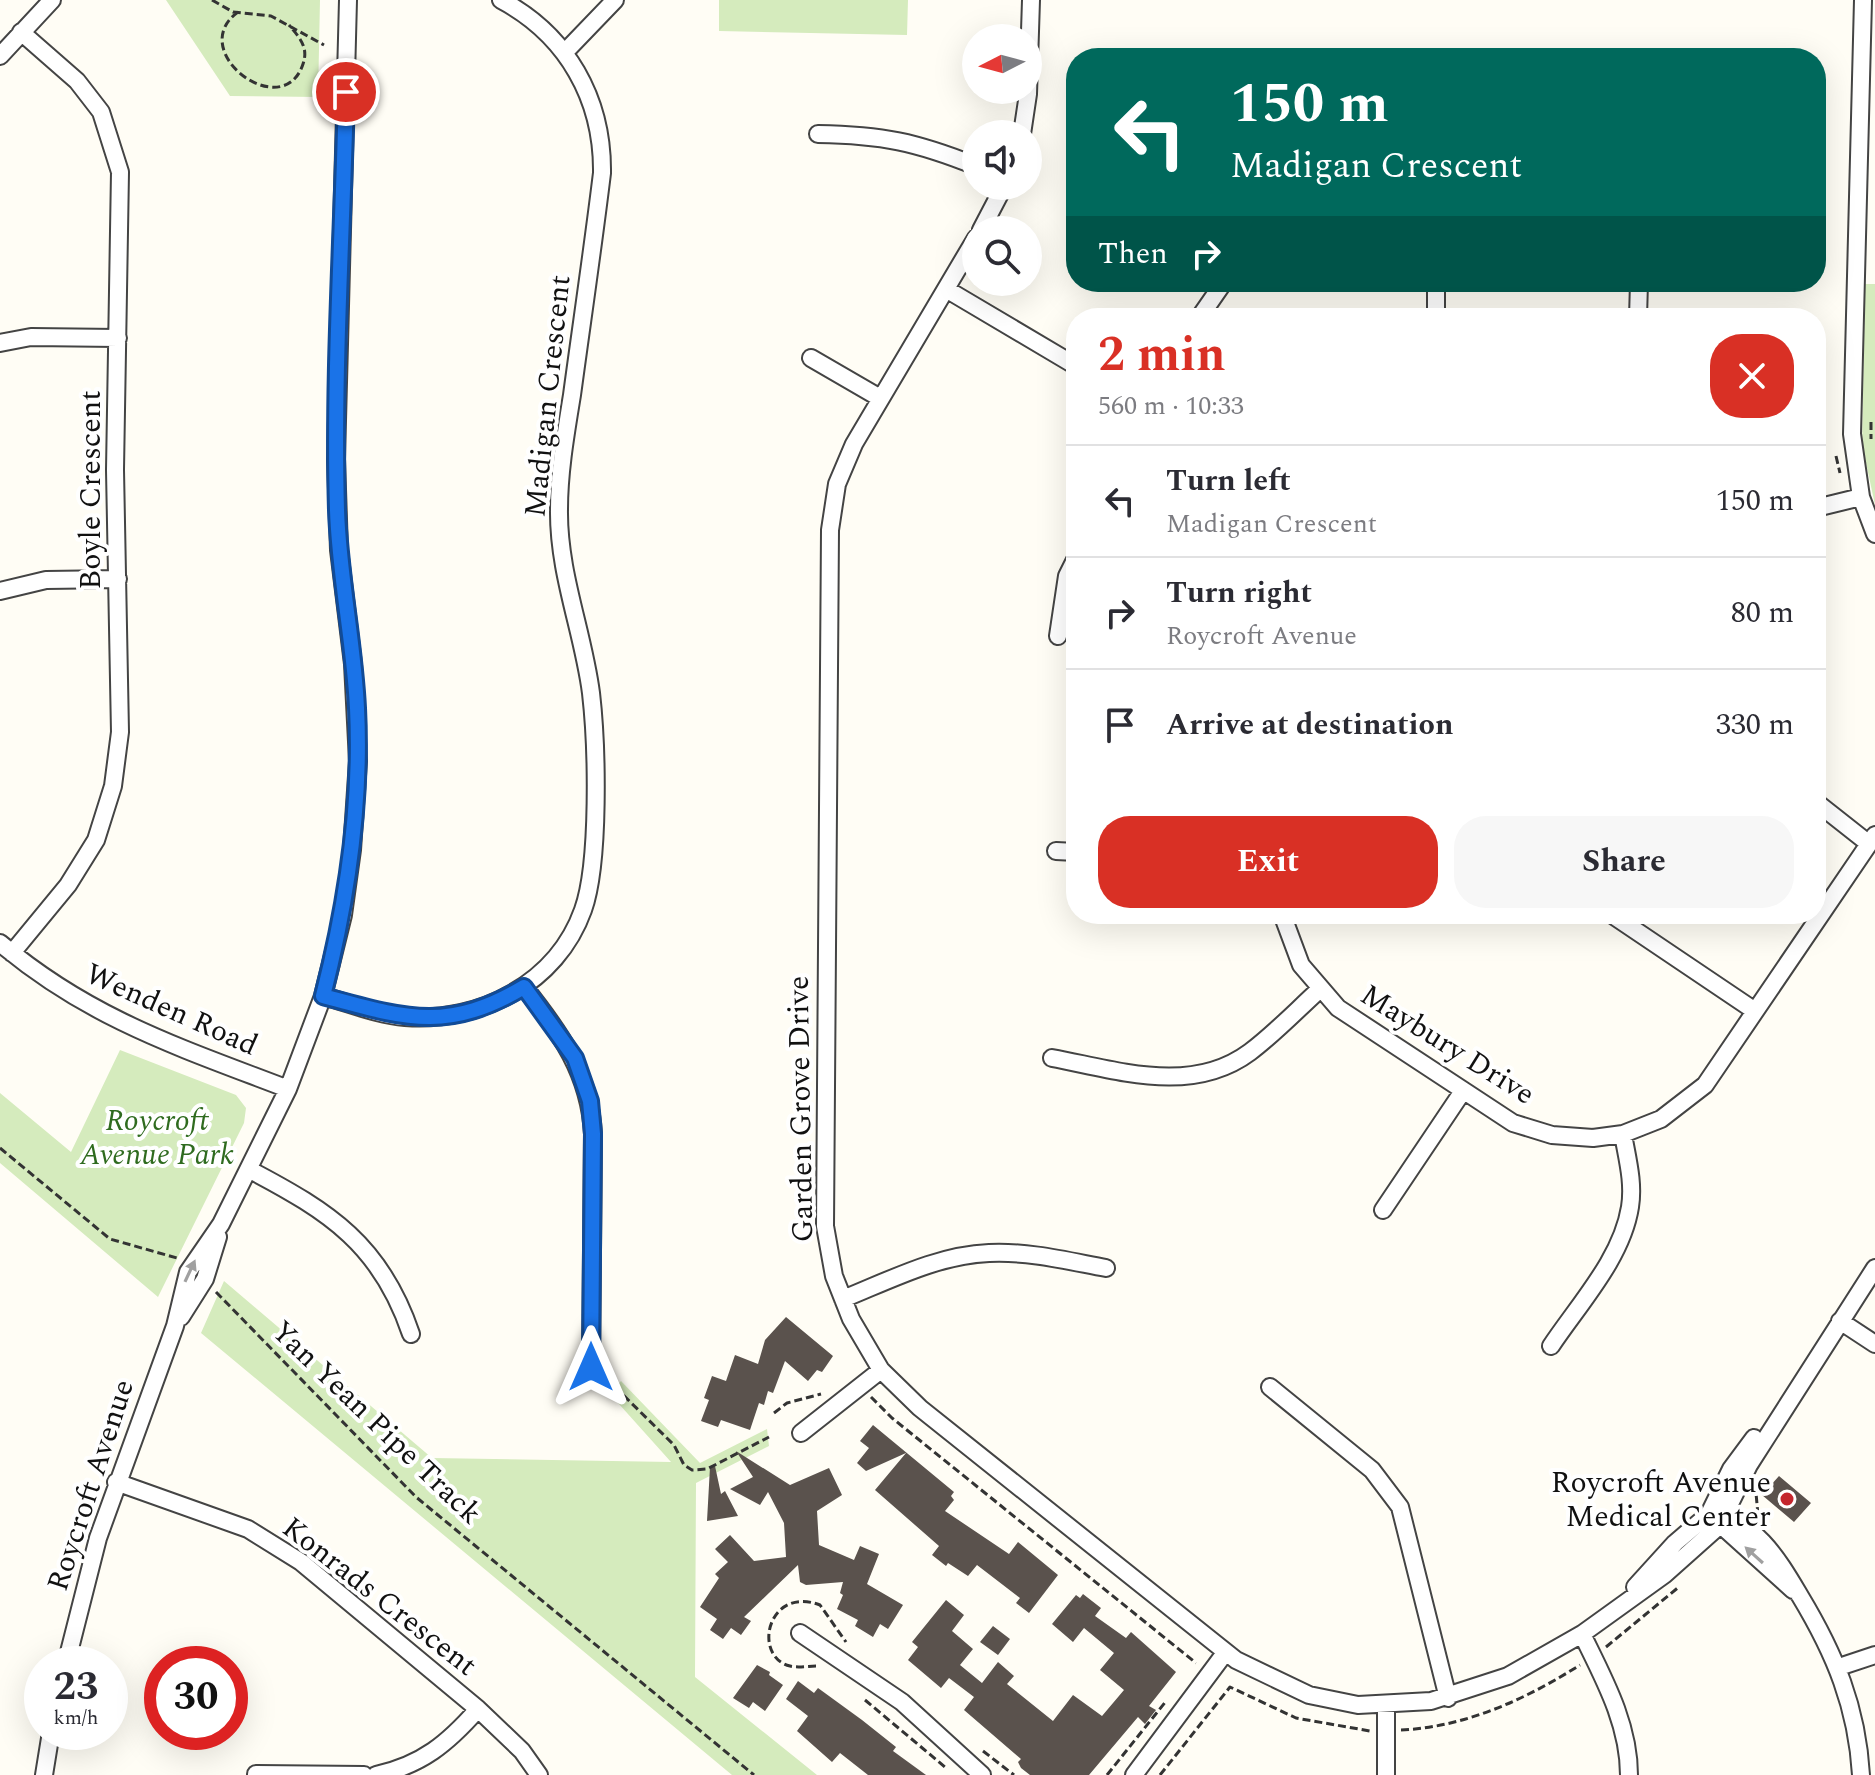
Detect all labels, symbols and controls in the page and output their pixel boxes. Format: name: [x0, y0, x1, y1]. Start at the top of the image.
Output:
north arrow: [962, 24, 1042, 104]
map controls: [962, 24, 1042, 296]
pin: [312, 58, 380, 126]
text: 150 m: [1230, 62, 1389, 147]
icon: arrive: [324, 70, 368, 114]
icon: left: [1098, 80, 1202, 184]
button: sound: [962, 120, 1042, 200]
text: Madigan Crescent: [1230, 139, 1522, 194]
button: search: [962, 216, 1042, 296]
text: Then: [1098, 231, 1168, 277]
icon: right: [1184, 232, 1228, 276]
street label: Madigan Crescent: [512, 273, 584, 520]
text: 2 min: [1098, 319, 1226, 392]
button: close: [1710, 334, 1794, 418]
text: 560 m · 10:33: [1098, 386, 1244, 426]
street label: Boyle Crescent: [68, 390, 114, 590]
text: Turn left: [1166, 458, 1291, 504]
text: 150 m: [1716, 478, 1794, 524]
icon: left: [1098, 479, 1142, 523]
text: Madigan Crescent: [1166, 504, 1377, 544]
text: Turn right: [1166, 570, 1312, 616]
text: 80 m: [1731, 590, 1794, 636]
icon: right: [1098, 591, 1142, 635]
text: Roycroft Avenue: [1166, 616, 1357, 656]
text: Arrive at destination: [1166, 702, 1453, 748]
text: 330 m: [1716, 702, 1794, 748]
icon: arrive: [1098, 703, 1142, 747]
button: Exit: [1098, 816, 1438, 908]
button: Share: [1454, 816, 1794, 908]
street label: Wenden Road: [78, 951, 265, 1068]
street label: Maybury Drive: [1351, 973, 1544, 1117]
street label: Garden Grove Drive: [776, 975, 826, 1243]
park label: Roycroft Avenue Park: [79, 1098, 234, 1178]
one-way arrow: [183, 1260, 197, 1283]
street label: Yan Yean Pipe Track: [260, 1310, 492, 1536]
position arrow: [549, 1325, 633, 1409]
street label: Roycroft Avenue: [35, 1373, 147, 1597]
place label: Roycroft Avenue Medical Center: [1551, 1460, 1771, 1540]
marker: Roycroft Avenue Medical Center: [1778, 1490, 1796, 1508]
street label: Konrads Crescent: [272, 1506, 487, 1688]
one-way arrow: [1744, 1547, 1763, 1565]
speed limit sign: 30: [144, 1646, 248, 1750]
text: 23: [54, 1657, 98, 1718]
text: km/h: [54, 1703, 99, 1733]

